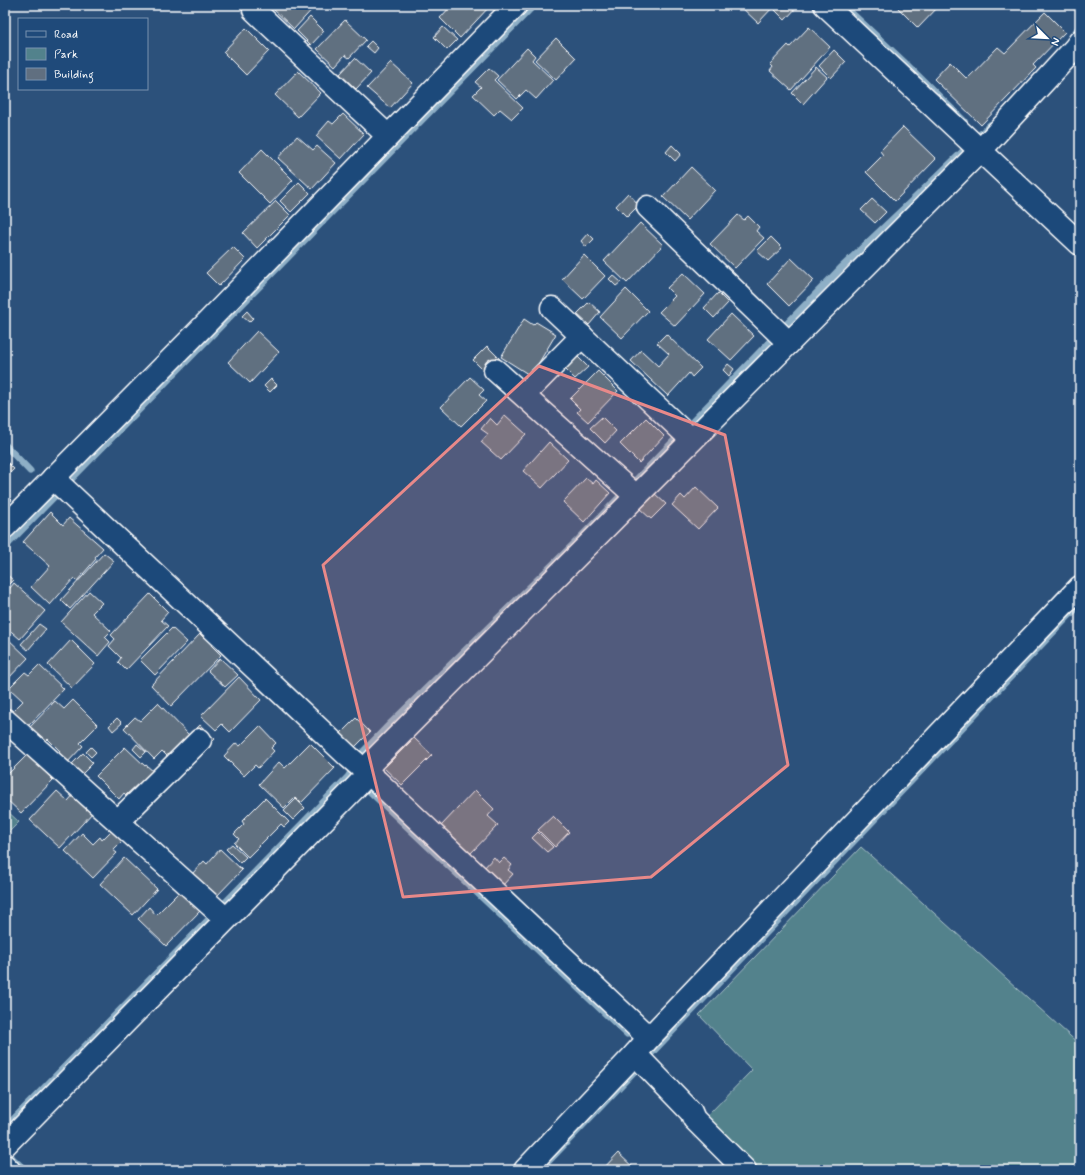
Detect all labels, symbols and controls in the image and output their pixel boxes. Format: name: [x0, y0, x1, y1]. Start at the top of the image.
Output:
legend: [18, 18, 148, 90]
north arrow: [1027, 18, 1067, 58]
text: Road: [54, 27, 78, 43]
text: N: [1047, 35, 1063, 48]
text: Park: [54, 47, 78, 63]
text: Building: [54, 67, 94, 84]

